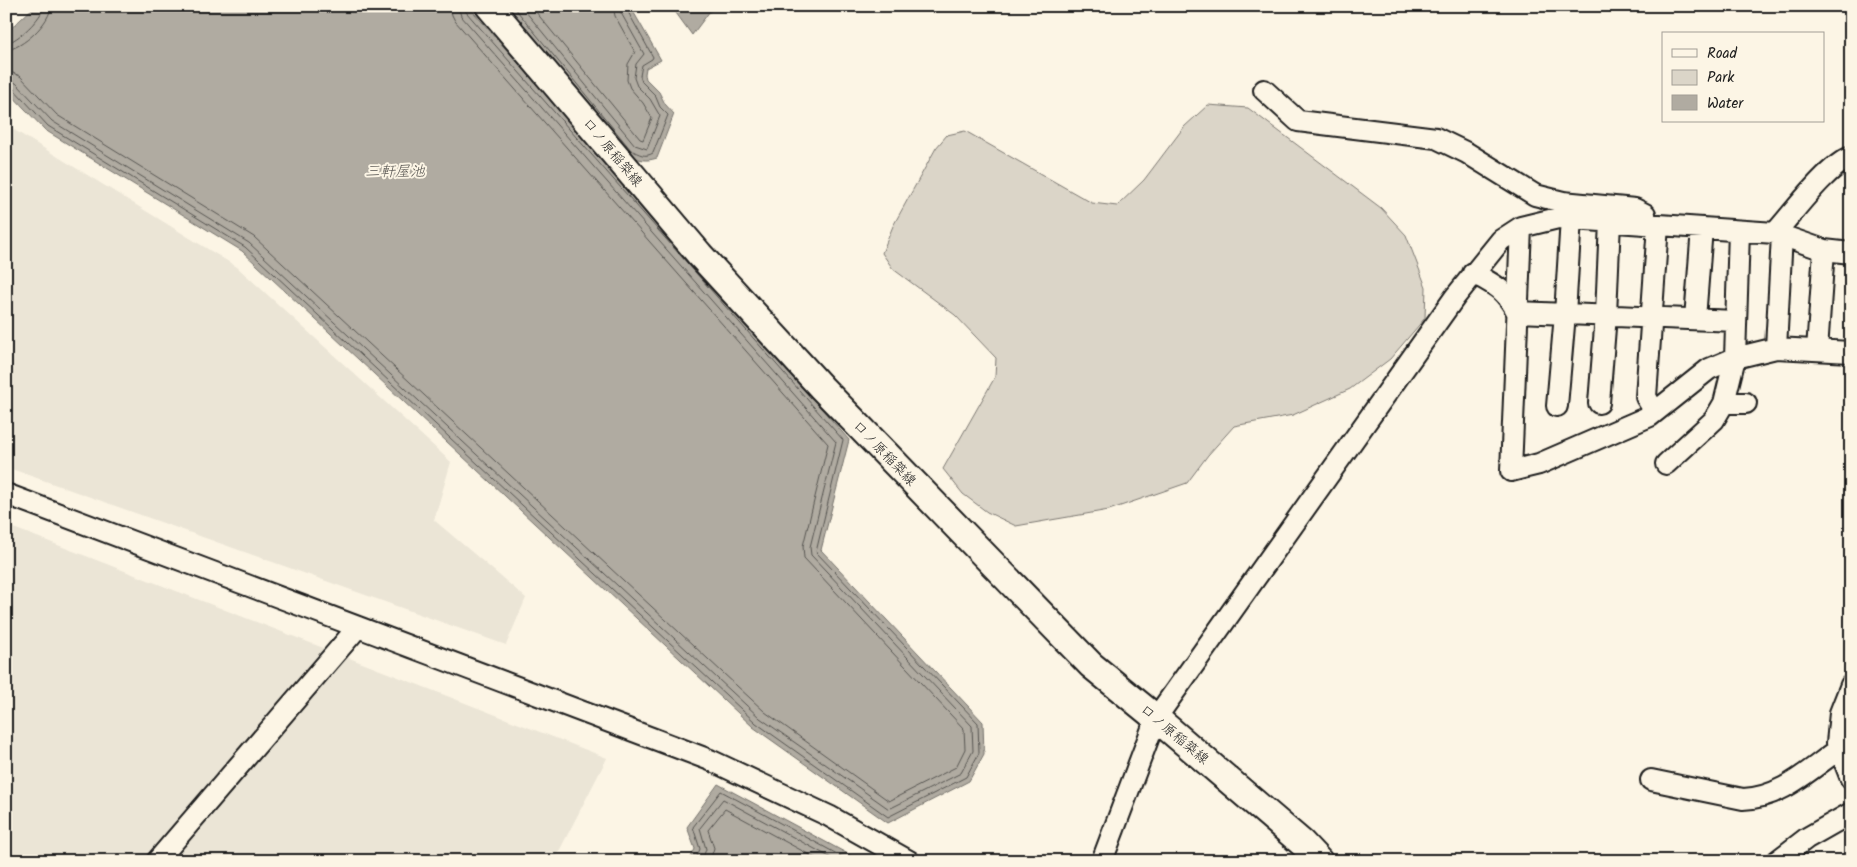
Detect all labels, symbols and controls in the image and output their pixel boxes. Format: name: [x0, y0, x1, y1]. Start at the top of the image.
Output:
legend: [1662, 32, 1824, 122]
text: Road: [1707, 42, 1738, 66]
text: Park: [1707, 66, 1735, 90]
text: Water: [1707, 92, 1744, 116]
street label: 口ノ原稲築線: [577, 113, 648, 192]
water label: 三軒屋池: [365, 160, 426, 184]
street label: 口ノ原稲築線: [847, 416, 921, 492]
street label: 口ノ原稲築線: [1135, 699, 1214, 770]

